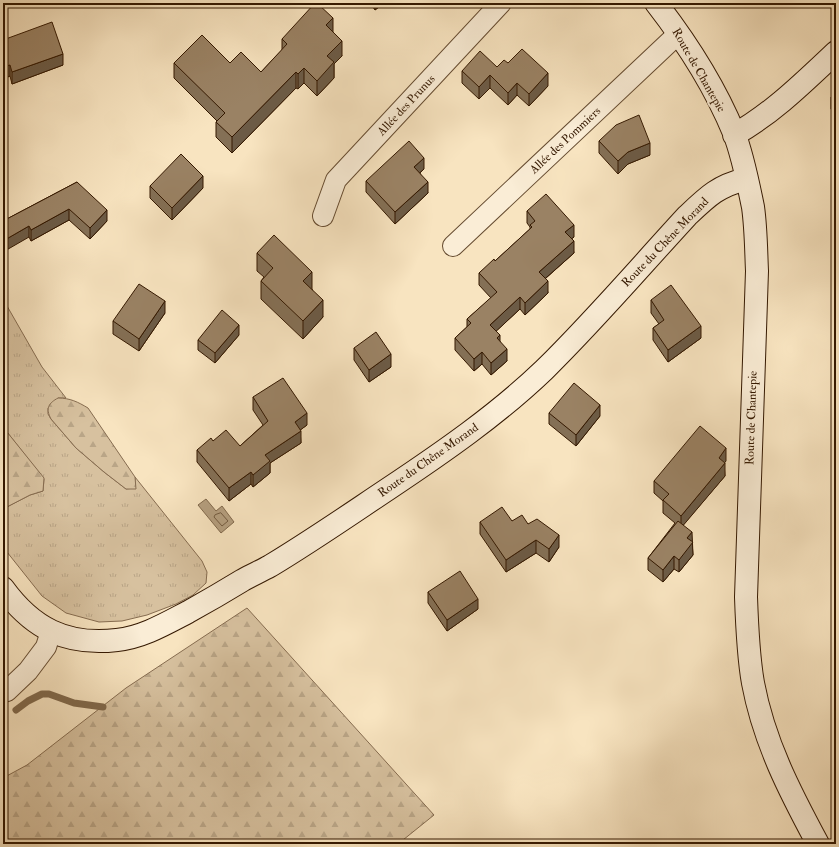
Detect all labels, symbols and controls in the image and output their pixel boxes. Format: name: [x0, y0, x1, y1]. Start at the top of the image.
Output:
street label: Route de Chantepie: [668, 26, 729, 115]
street label: Allée des Prunus: [374, 72, 438, 140]
street label: Allée des Pommiers: [526, 104, 604, 178]
street label: Route du Chêne Morand: [619, 194, 712, 290]
street label: Route de Chantepie: [742, 371, 761, 466]
street label: Route du Chêne Morand: [375, 420, 481, 501]

